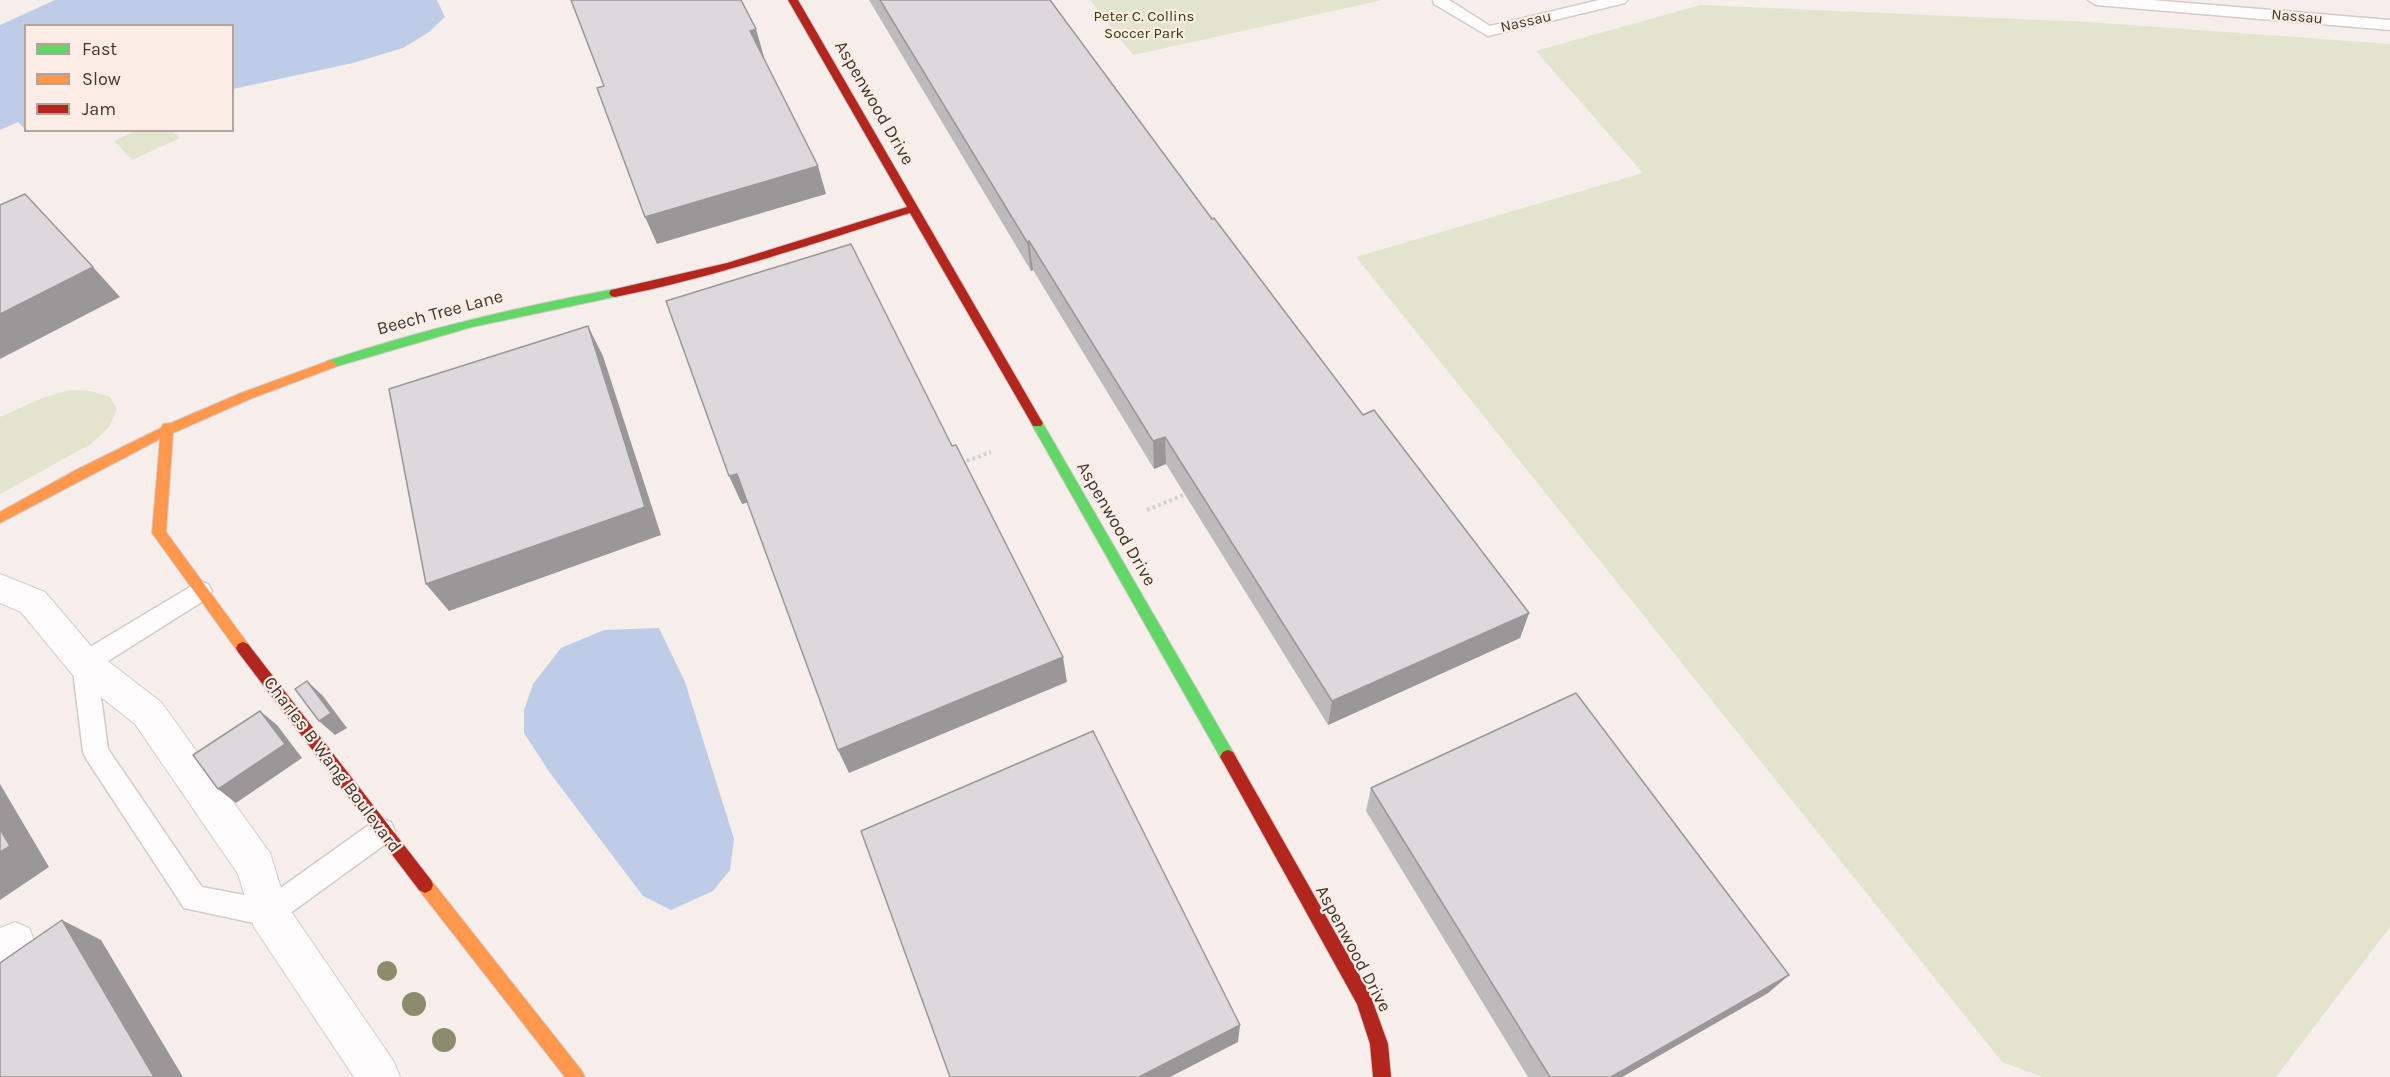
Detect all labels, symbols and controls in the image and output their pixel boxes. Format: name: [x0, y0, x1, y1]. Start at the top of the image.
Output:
street label: Nassau: [2271, 6, 2323, 28]
street label: Nassau: [1499, 7, 1553, 37]
park label: Peter C. Collins Soccer Park: [1094, 8, 1194, 43]
legend: [24, 24, 234, 132]
street label: Aspenwood Drive: [830, 37, 918, 169]
text: Fast: [82, 38, 117, 60]
text: Slow: [82, 68, 121, 90]
text: Jam: [82, 98, 116, 120]
street label: Beech Tree Lane: [375, 286, 505, 340]
street label: Aspenwood Drive: [1072, 458, 1160, 590]
street label: Charles B Wang Boulevard: [259, 673, 405, 857]
street label: Aspenwood Drive: [1311, 882, 1395, 1016]

